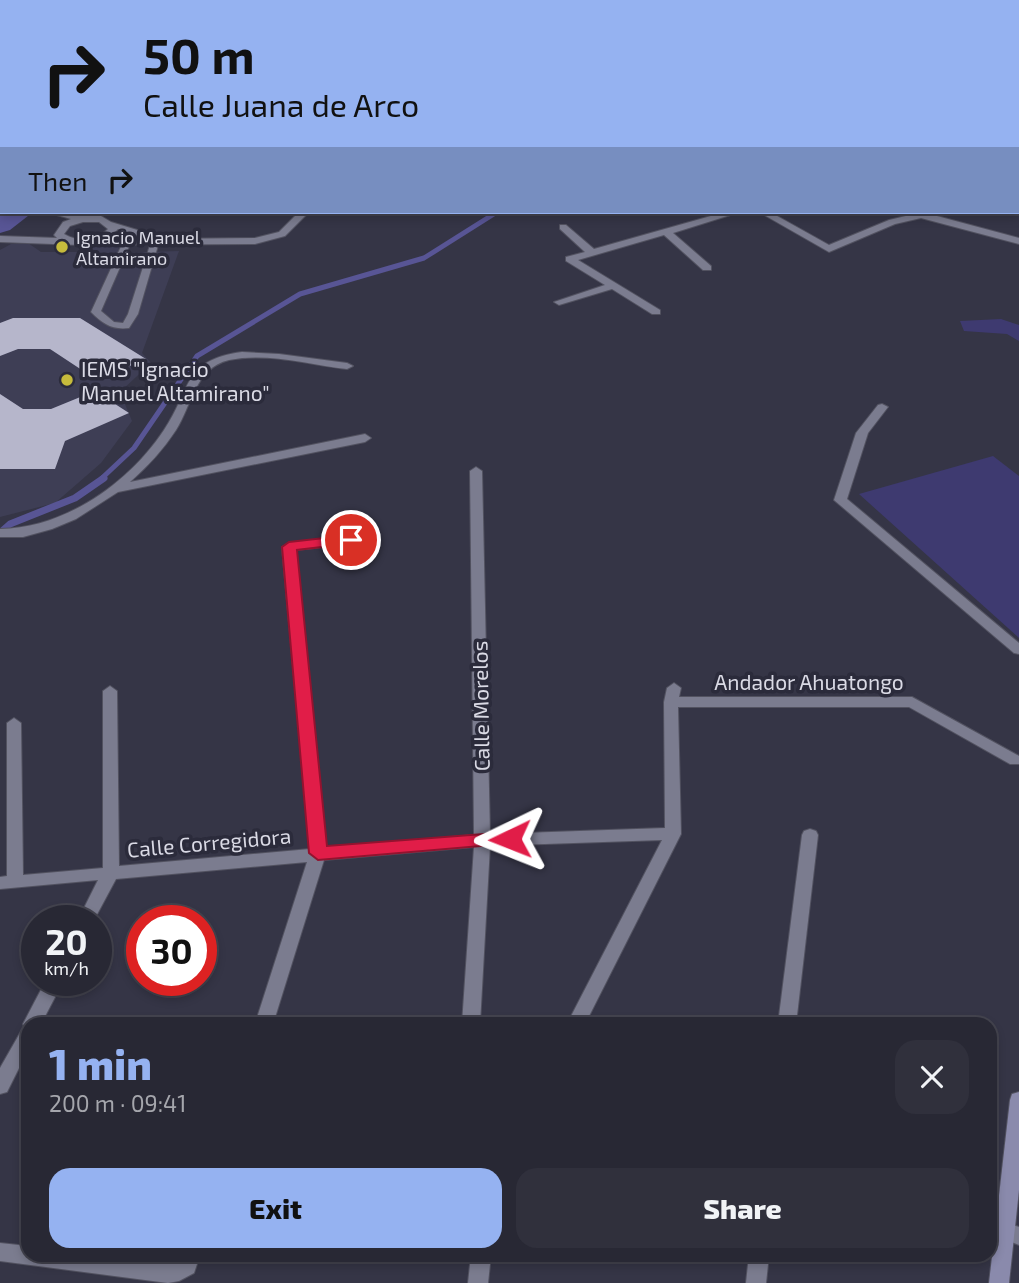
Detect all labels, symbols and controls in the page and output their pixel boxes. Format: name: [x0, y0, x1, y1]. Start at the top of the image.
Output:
text: 50 m: [143, 25, 255, 84]
icon: right: [28, 28, 119, 119]
text: Calle Juana de Arco: [143, 85, 419, 123]
icon: right: [101, 161, 139, 199]
text: Then: [28, 165, 87, 196]
place label: Ignacio Manuel Altamirano: [76, 226, 201, 269]
marker: Ignacio Manuel Altamirano: [54, 239, 70, 255]
place label: IEMS "Ignacio Manuel Altamirano": [81, 356, 270, 405]
marker: IEMS "Ignacio Manuel Altamirano": [59, 372, 75, 388]
pin: [321, 510, 381, 570]
icon: arrive: [332, 521, 370, 559]
street label: Calle Morelos: [466, 641, 494, 771]
street label: Andador Ahuatongo: [714, 669, 904, 694]
position arrow: [473, 802, 547, 876]
street label: Calle Corregidora: [126, 822, 292, 862]
speed limit sign: 30: [126, 905, 217, 996]
text: 20: [45, 920, 88, 962]
text: km/h: [44, 957, 89, 979]
text: 1 min: [49, 1038, 152, 1088]
button: close: [895, 1040, 969, 1114]
text: 200 m · 09:41: [49, 1089, 186, 1117]
button: Exit: [49, 1168, 502, 1248]
button: Share: [516, 1168, 969, 1248]

